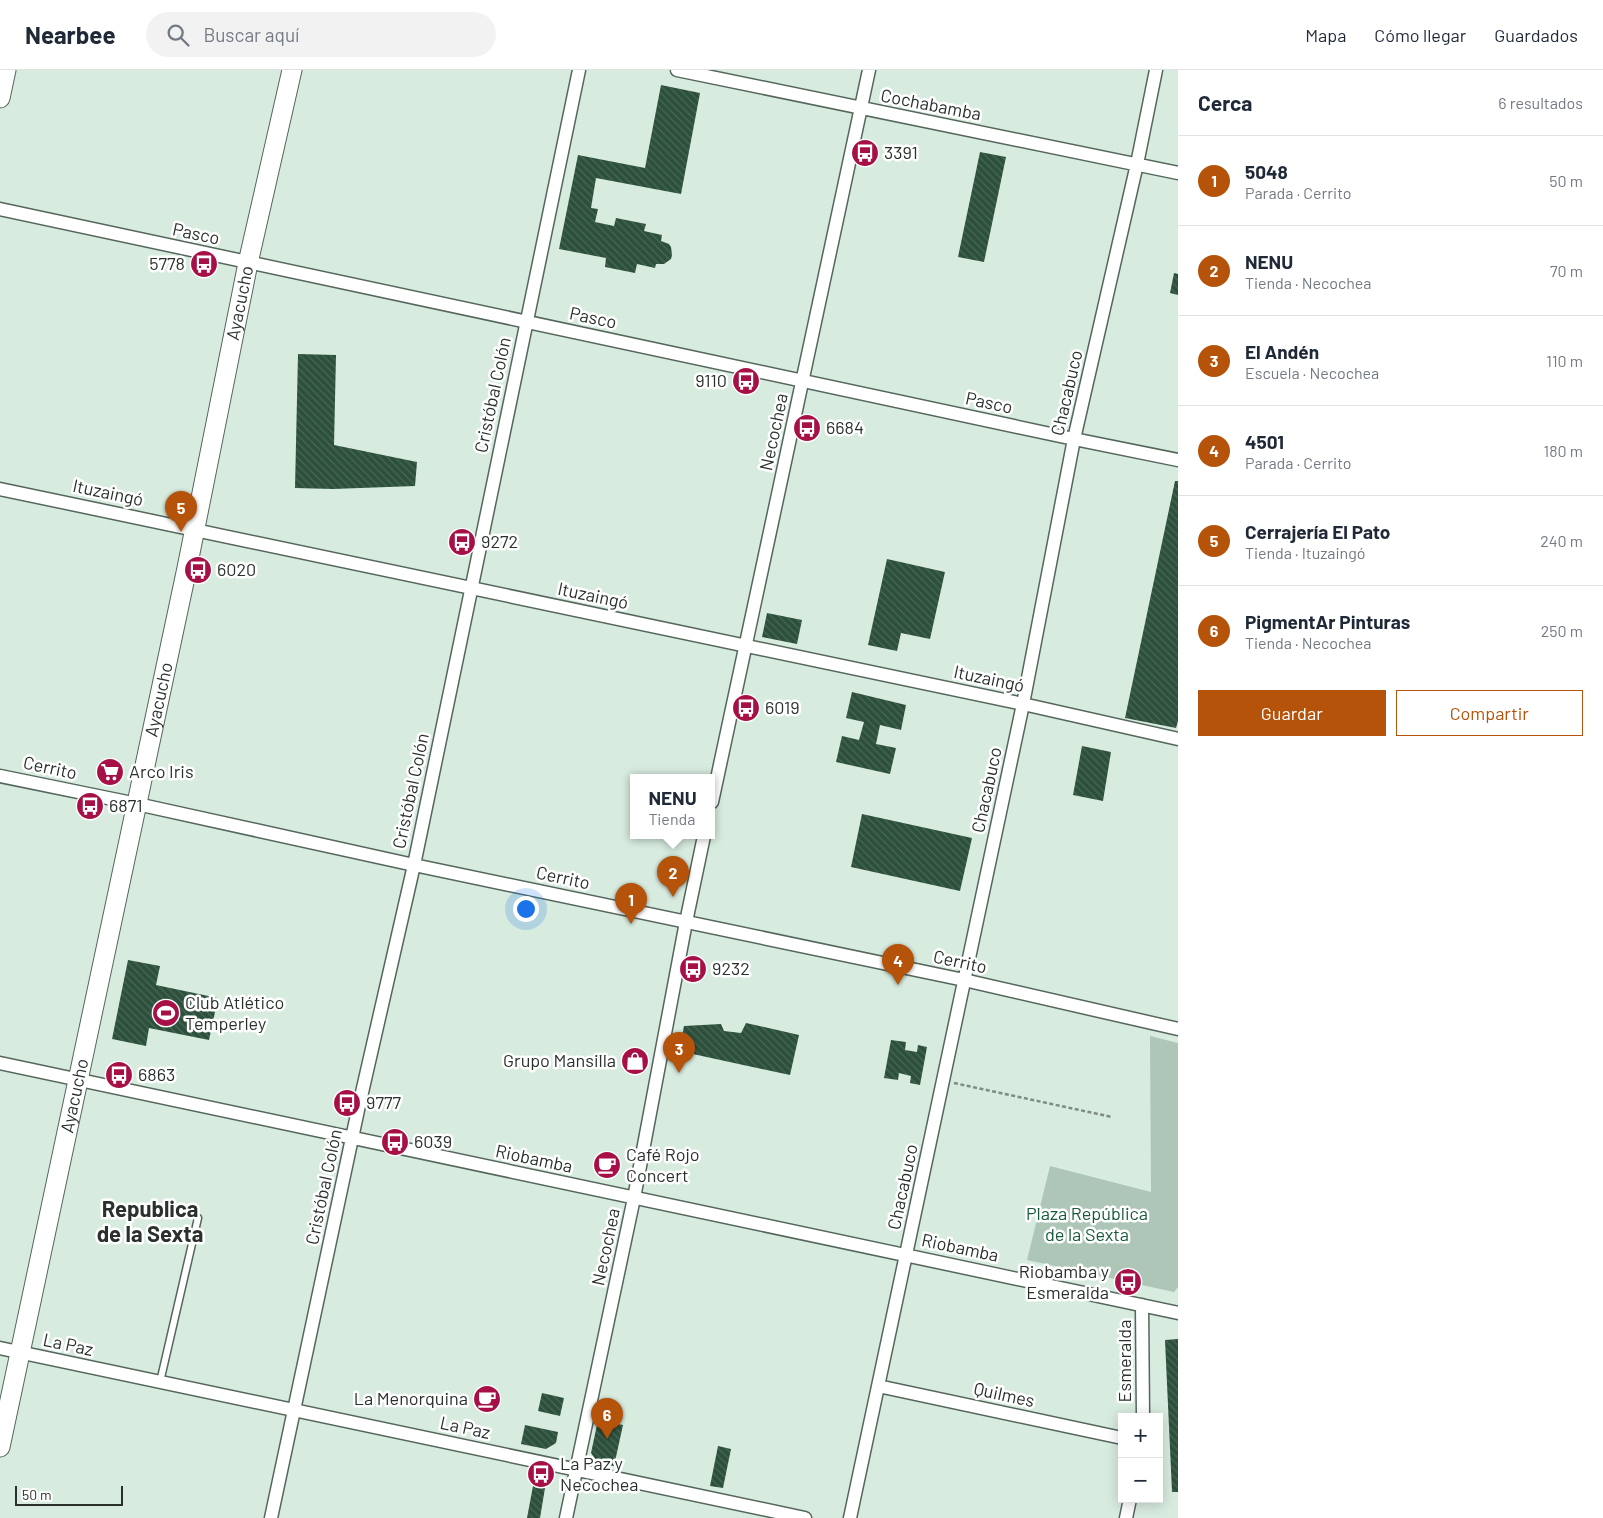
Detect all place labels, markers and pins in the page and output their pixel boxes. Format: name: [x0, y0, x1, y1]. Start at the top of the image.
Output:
bus stop icon: 3391: [850, 138, 880, 168]
place label: 3391: [884, 141, 918, 163]
bus stop icon: 5778: [189, 249, 219, 279]
place label: 5778: [149, 252, 185, 274]
bus stop icon: 9110: [731, 366, 761, 396]
place label: 9110: [695, 369, 727, 391]
bus stop icon: 6684: [792, 413, 822, 443]
place label: 6684: [826, 416, 864, 438]
pin: 5: [165, 491, 197, 532]
bus stop icon: 9272: [447, 527, 477, 557]
place label: 9272: [481, 530, 518, 552]
bus stop icon: 6020: [183, 555, 213, 585]
place label: 6020: [217, 558, 256, 580]
bus stop icon: 6019: [731, 693, 761, 723]
place label: 6019: [765, 696, 800, 718]
supermarket icon: Arco Iris: [95, 757, 125, 787]
place label: Arco Iris: [129, 760, 194, 782]
bus stop icon: 6871: [75, 791, 105, 821]
place label: 6871: [109, 794, 143, 816]
pin: 2: [657, 856, 689, 897]
pin: 1: [615, 883, 647, 924]
pin: 4: [882, 944, 914, 985]
bus stop icon: 9232: [678, 954, 708, 984]
place label: 9232: [712, 957, 750, 979]
place label: Club Atlético Temperley: [185, 991, 284, 1034]
sports icon: Club Atlético Temperley: [151, 998, 181, 1028]
pin: 3: [663, 1032, 695, 1073]
shop icon: Grupo Mansilla: [620, 1046, 650, 1076]
place label: Grupo Mansilla: [503, 1049, 616, 1071]
bus stop icon: 6863: [104, 1060, 134, 1090]
place label: 6863: [138, 1063, 175, 1085]
bus stop icon: 9777: [332, 1088, 362, 1118]
place label: 9777: [366, 1091, 401, 1113]
bus stop icon: 6039: [380, 1127, 410, 1157]
place label: 6039: [414, 1130, 452, 1152]
place label: Café Rojo Concert: [626, 1143, 700, 1186]
cafe icon: Café Rojo Concert: [592, 1150, 622, 1180]
place label: Riobamba y Esmeralda: [1019, 1260, 1109, 1303]
bus stop icon: Riobamba y Esmeralda: [1113, 1267, 1143, 1297]
cafe icon: La Menorquina: [472, 1384, 502, 1414]
place label: La Menorquina: [354, 1387, 468, 1409]
pin: 6: [591, 1398, 623, 1439]
place label: La Paz y Necochea: [560, 1452, 639, 1495]
bus stop icon: La Paz y Necochea: [526, 1459, 556, 1489]

